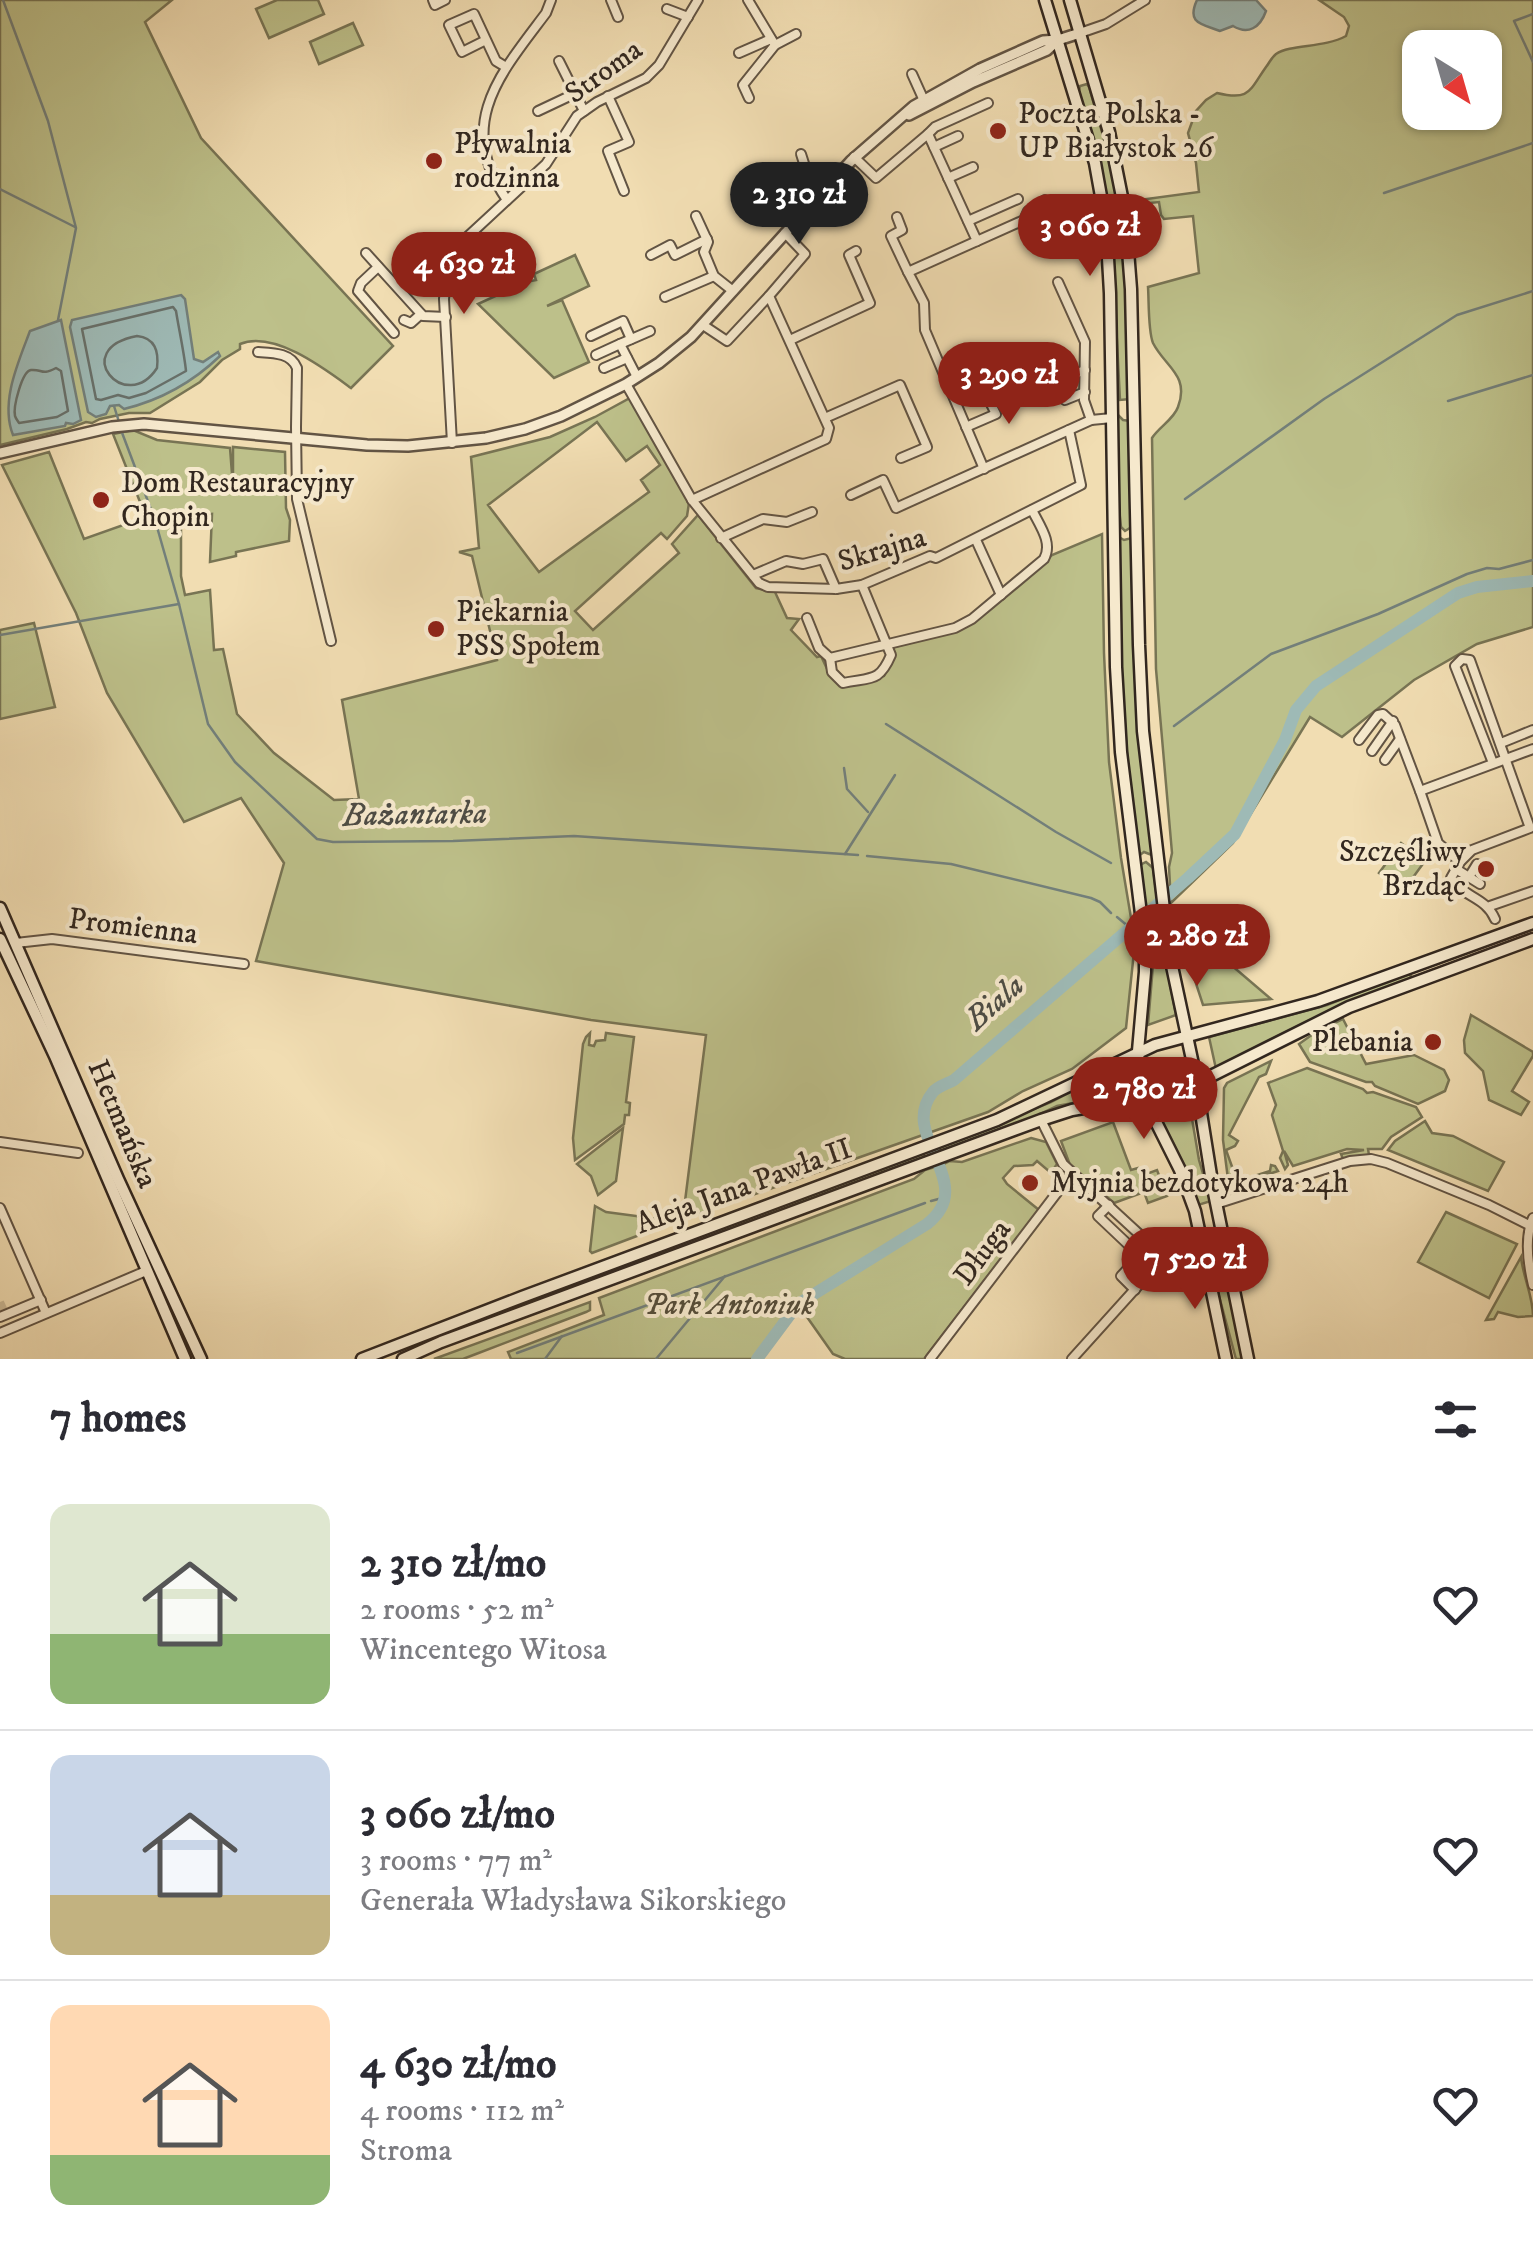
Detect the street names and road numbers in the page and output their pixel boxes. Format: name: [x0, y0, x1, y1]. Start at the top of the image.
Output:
street label: Stroma: [558, 31, 650, 112]
street label: Skrajna: [833, 519, 931, 581]
street label: Promienna: [66, 901, 200, 953]
street label: Hetmańska: [79, 1054, 166, 1194]
street label: Aleja Jana Pawła II: [631, 1131, 857, 1243]
street label: Długa: [946, 1212, 1020, 1293]

